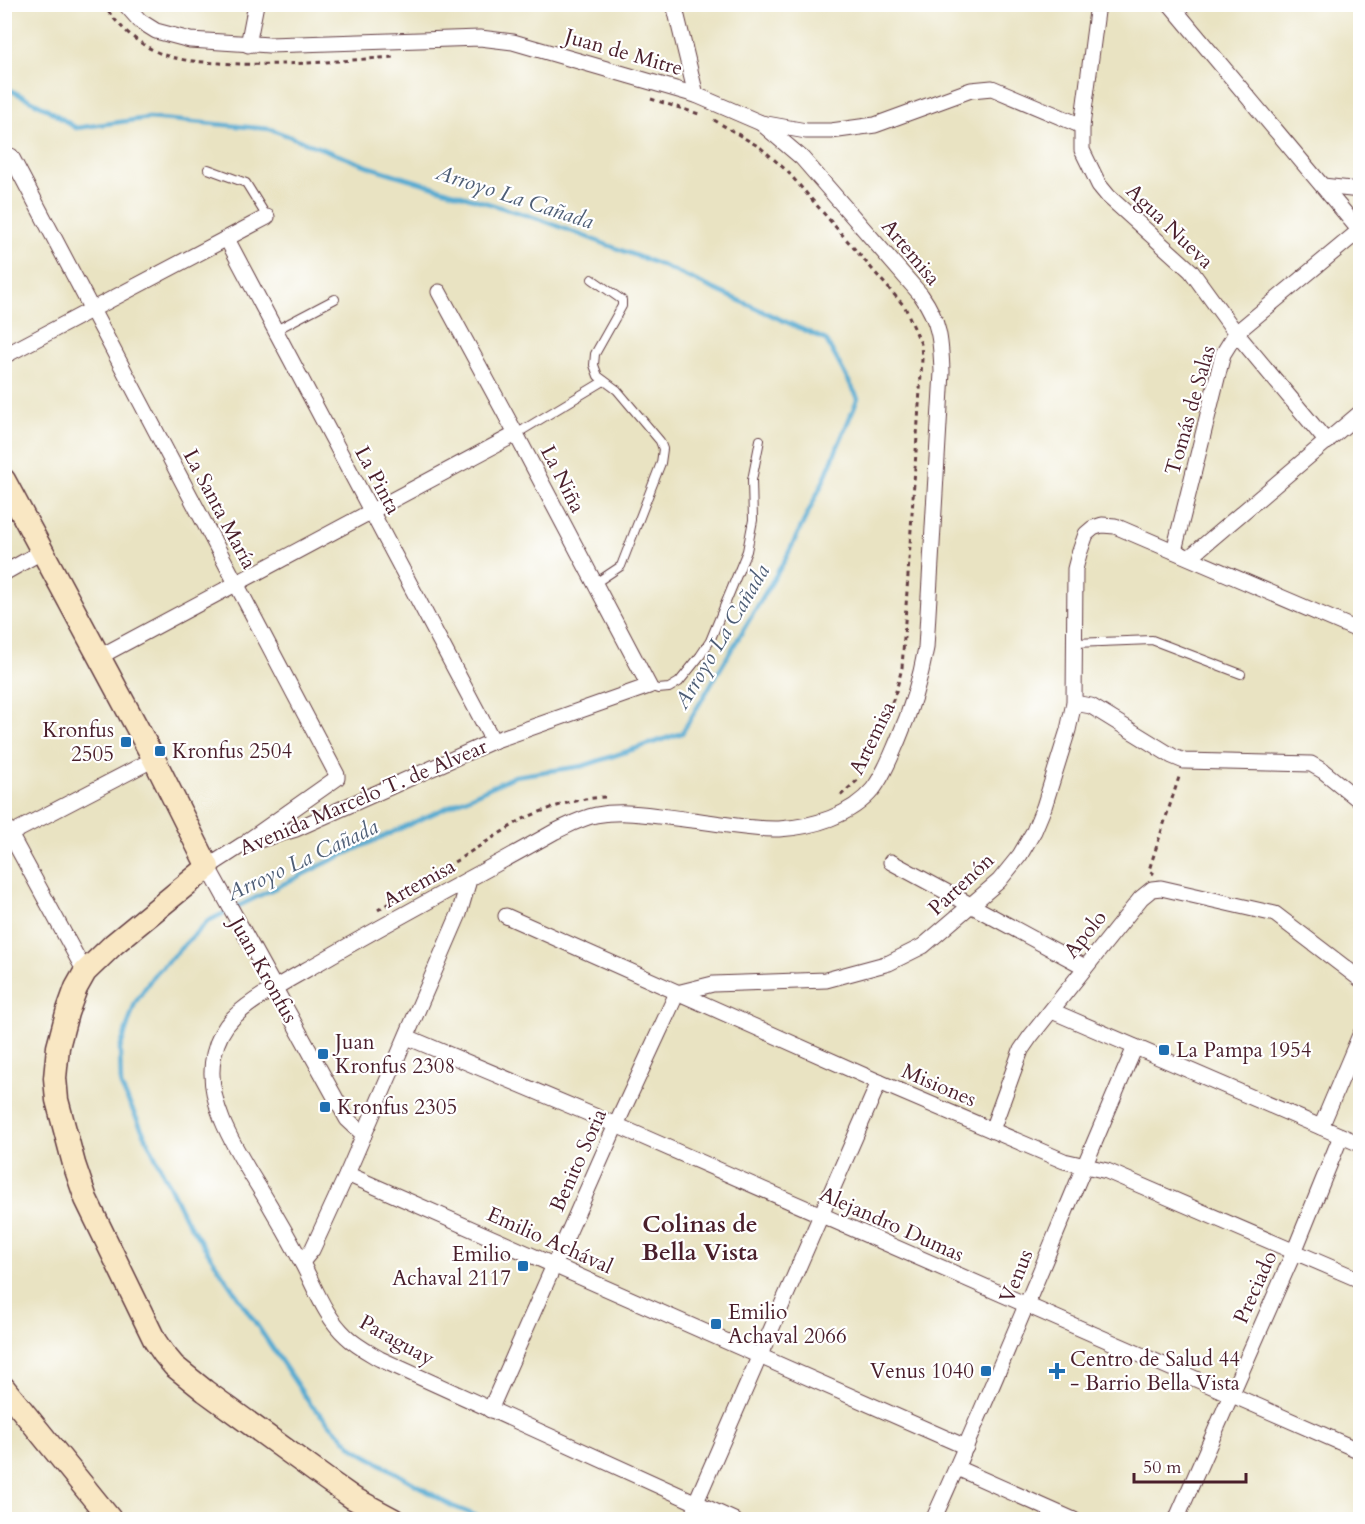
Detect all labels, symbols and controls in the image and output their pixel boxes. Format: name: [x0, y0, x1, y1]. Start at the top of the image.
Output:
street label: Juan de Mitre: [559, 21, 686, 83]
water label: Arroyo La Cañada: [431, 157, 597, 237]
street label: Agua Nueva: [1119, 177, 1220, 276]
street label: Artemisa: [874, 213, 947, 292]
street label: Tomás de Salas: [1158, 342, 1223, 478]
street label: La Niña: [533, 440, 592, 518]
street label: La Pinta: [348, 441, 408, 519]
street label: La Santa María: [176, 444, 263, 574]
water label: Arroyo La Cañada: [666, 558, 777, 715]
street label: Artemisa: [842, 697, 903, 780]
place label: Kronfus 2505: [42, 716, 114, 769]
street label: Avenida Marcelo T. de Alvear: [235, 732, 492, 863]
marker: Kronfus 2505: [119, 735, 133, 749]
place label: Kronfus 2504: [172, 737, 292, 766]
marker: Kronfus 2504: [153, 744, 167, 758]
water label: Arroyo La Cañada: [221, 812, 383, 909]
street label: Partenón: [922, 846, 1001, 922]
street label: Artemisa: [378, 852, 461, 915]
street label: Apolo: [1057, 904, 1114, 964]
street label: Juan Kronfus: [221, 910, 305, 1028]
place label: Juan Kronfus 2308: [332, 1028, 455, 1081]
place label: La Pampa 1954: [1176, 1036, 1312, 1065]
marker: La Pampa 1954: [1157, 1043, 1171, 1057]
marker: Juan Kronfus 2308: [316, 1047, 330, 1061]
street label: Misiones: [897, 1057, 981, 1114]
place label: Kronfus 2305: [337, 1093, 457, 1122]
marker: Kronfus 2305: [318, 1100, 332, 1114]
street label: Benito Soria: [543, 1104, 614, 1216]
street label: Alejandro Dumas: [815, 1180, 969, 1269]
street label: Emilio Achával: [482, 1200, 617, 1281]
district label: Colinas de Bella Vista: [642, 1208, 759, 1269]
place label: Emilio Achaval 2117: [392, 1240, 511, 1293]
street label: Venus: [993, 1245, 1040, 1307]
street label: Preciado: [1227, 1246, 1284, 1328]
marker: Emilio Achaval 2117: [516, 1259, 530, 1273]
place label: Emilio Achaval 2066: [728, 1298, 847, 1351]
street label: Paraguay: [354, 1308, 440, 1373]
marker: Emilio Achaval 2066: [709, 1317, 723, 1331]
place label: Centro de Salud 44 - Barrio Bella Vista: [1070, 1345, 1240, 1398]
place label: Venus 1040: [870, 1357, 974, 1386]
marker: Centro de Salud 44 - Barrio Bella Vista: [1048, 1362, 1066, 1380]
marker: Venus 1040: [979, 1364, 993, 1378]
scale bar: [1134, 1446, 1246, 1484]
text: 50 m: [1143, 1455, 1182, 1480]

